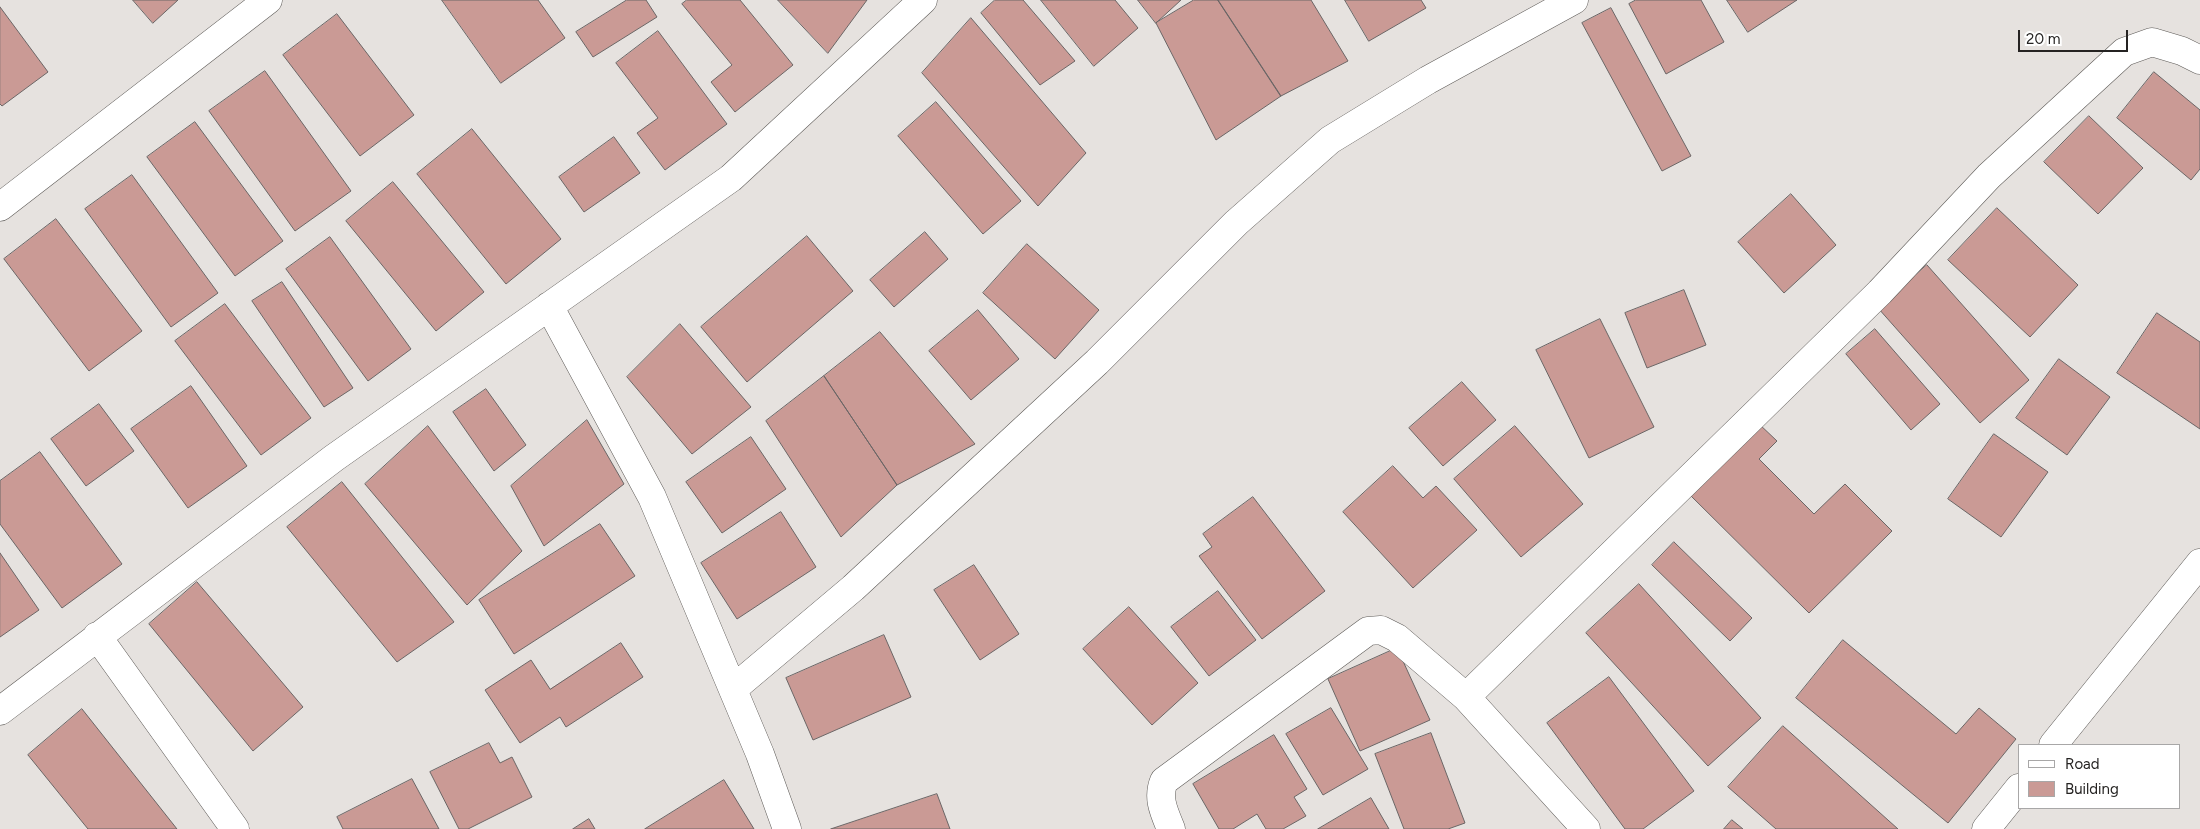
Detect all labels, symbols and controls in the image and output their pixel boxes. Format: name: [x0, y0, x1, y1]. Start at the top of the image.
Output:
scale bar: [2020, 20, 2130, 52]
text: 20 m: [2026, 30, 2060, 48]
legend: [2018, 744, 2180, 809]
text: Road: [2065, 755, 2100, 773]
text: Building: [2065, 780, 2119, 798]

